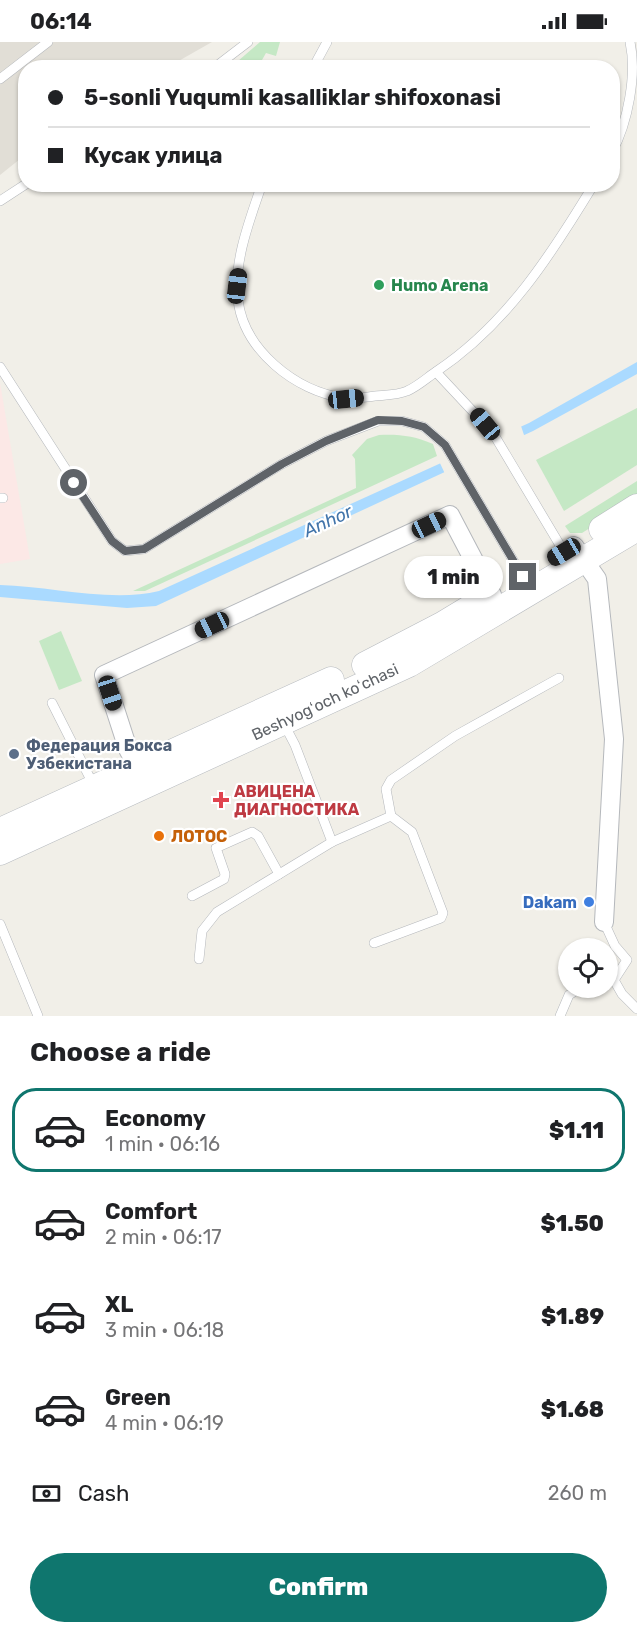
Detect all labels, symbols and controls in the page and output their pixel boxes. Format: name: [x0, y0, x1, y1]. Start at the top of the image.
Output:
text: 06:14: [30, 8, 92, 35]
text: 5-sonli Yuqumli kasalliklar shifoxonasi: [84, 84, 501, 111]
text: Кусак улица: [84, 142, 222, 169]
car: [226, 267, 248, 305]
place label: Humo Arena: [391, 276, 489, 295]
marker: Humo Arena: [372, 278, 386, 292]
car: [327, 388, 365, 410]
car: [467, 404, 503, 444]
route start: [60, 469, 87, 496]
water label: Anhor: [299, 500, 357, 542]
car: [409, 509, 449, 541]
car: [544, 535, 584, 569]
callout: 1 min: [403, 556, 502, 598]
route end: [509, 563, 536, 590]
text: 1 min: [427, 565, 480, 589]
car: [192, 609, 232, 641]
street label: Beshyogʻoch koʻchasi: [249, 660, 401, 744]
car: [96, 673, 124, 713]
place label: Федерация Бокса Узбекистана: [26, 736, 172, 773]
marker: Федерация Бокса Узбекистана: [7, 747, 21, 761]
place label: АВИЦЕНА ДИАГНОСТИКА: [234, 782, 360, 819]
marker: АВИЦЕНА ДИАГНОСТИКА: [212, 791, 230, 809]
place label: ЛОТОС: [171, 827, 227, 846]
marker: ЛОТОС: [152, 829, 166, 843]
place label: Dakam: [523, 893, 577, 912]
marker: Dakam: [582, 895, 596, 909]
map controls: [558, 938, 618, 998]
button: locate: [558, 938, 618, 998]
text: Choose a ride: [30, 1036, 211, 1068]
icon: car: [33, 1103, 87, 1157]
text: Economy: [105, 1105, 206, 1132]
text: $1.11: [549, 1117, 604, 1144]
text: 1 min · 06:16: [105, 1132, 220, 1156]
icon: car: [33, 1196, 87, 1250]
text: Comfort: [105, 1198, 197, 1225]
text: $1.50: [541, 1210, 604, 1237]
text: 2 min · 06:17: [105, 1225, 221, 1249]
icon: car: [33, 1289, 87, 1343]
text: XL: [105, 1291, 133, 1318]
text: $1.89: [541, 1303, 604, 1330]
text: 3 min · 06:18: [105, 1318, 224, 1342]
icon: car: [33, 1382, 87, 1436]
text: Green: [105, 1384, 171, 1411]
text: $1.68: [541, 1396, 604, 1423]
text: 4 min · 06:19: [105, 1411, 224, 1435]
icon: cash: [30, 1477, 63, 1510]
text: Cash: [78, 1480, 129, 1507]
text: 260 m: [548, 1481, 607, 1505]
button: Confirm: [30, 1553, 607, 1622]

